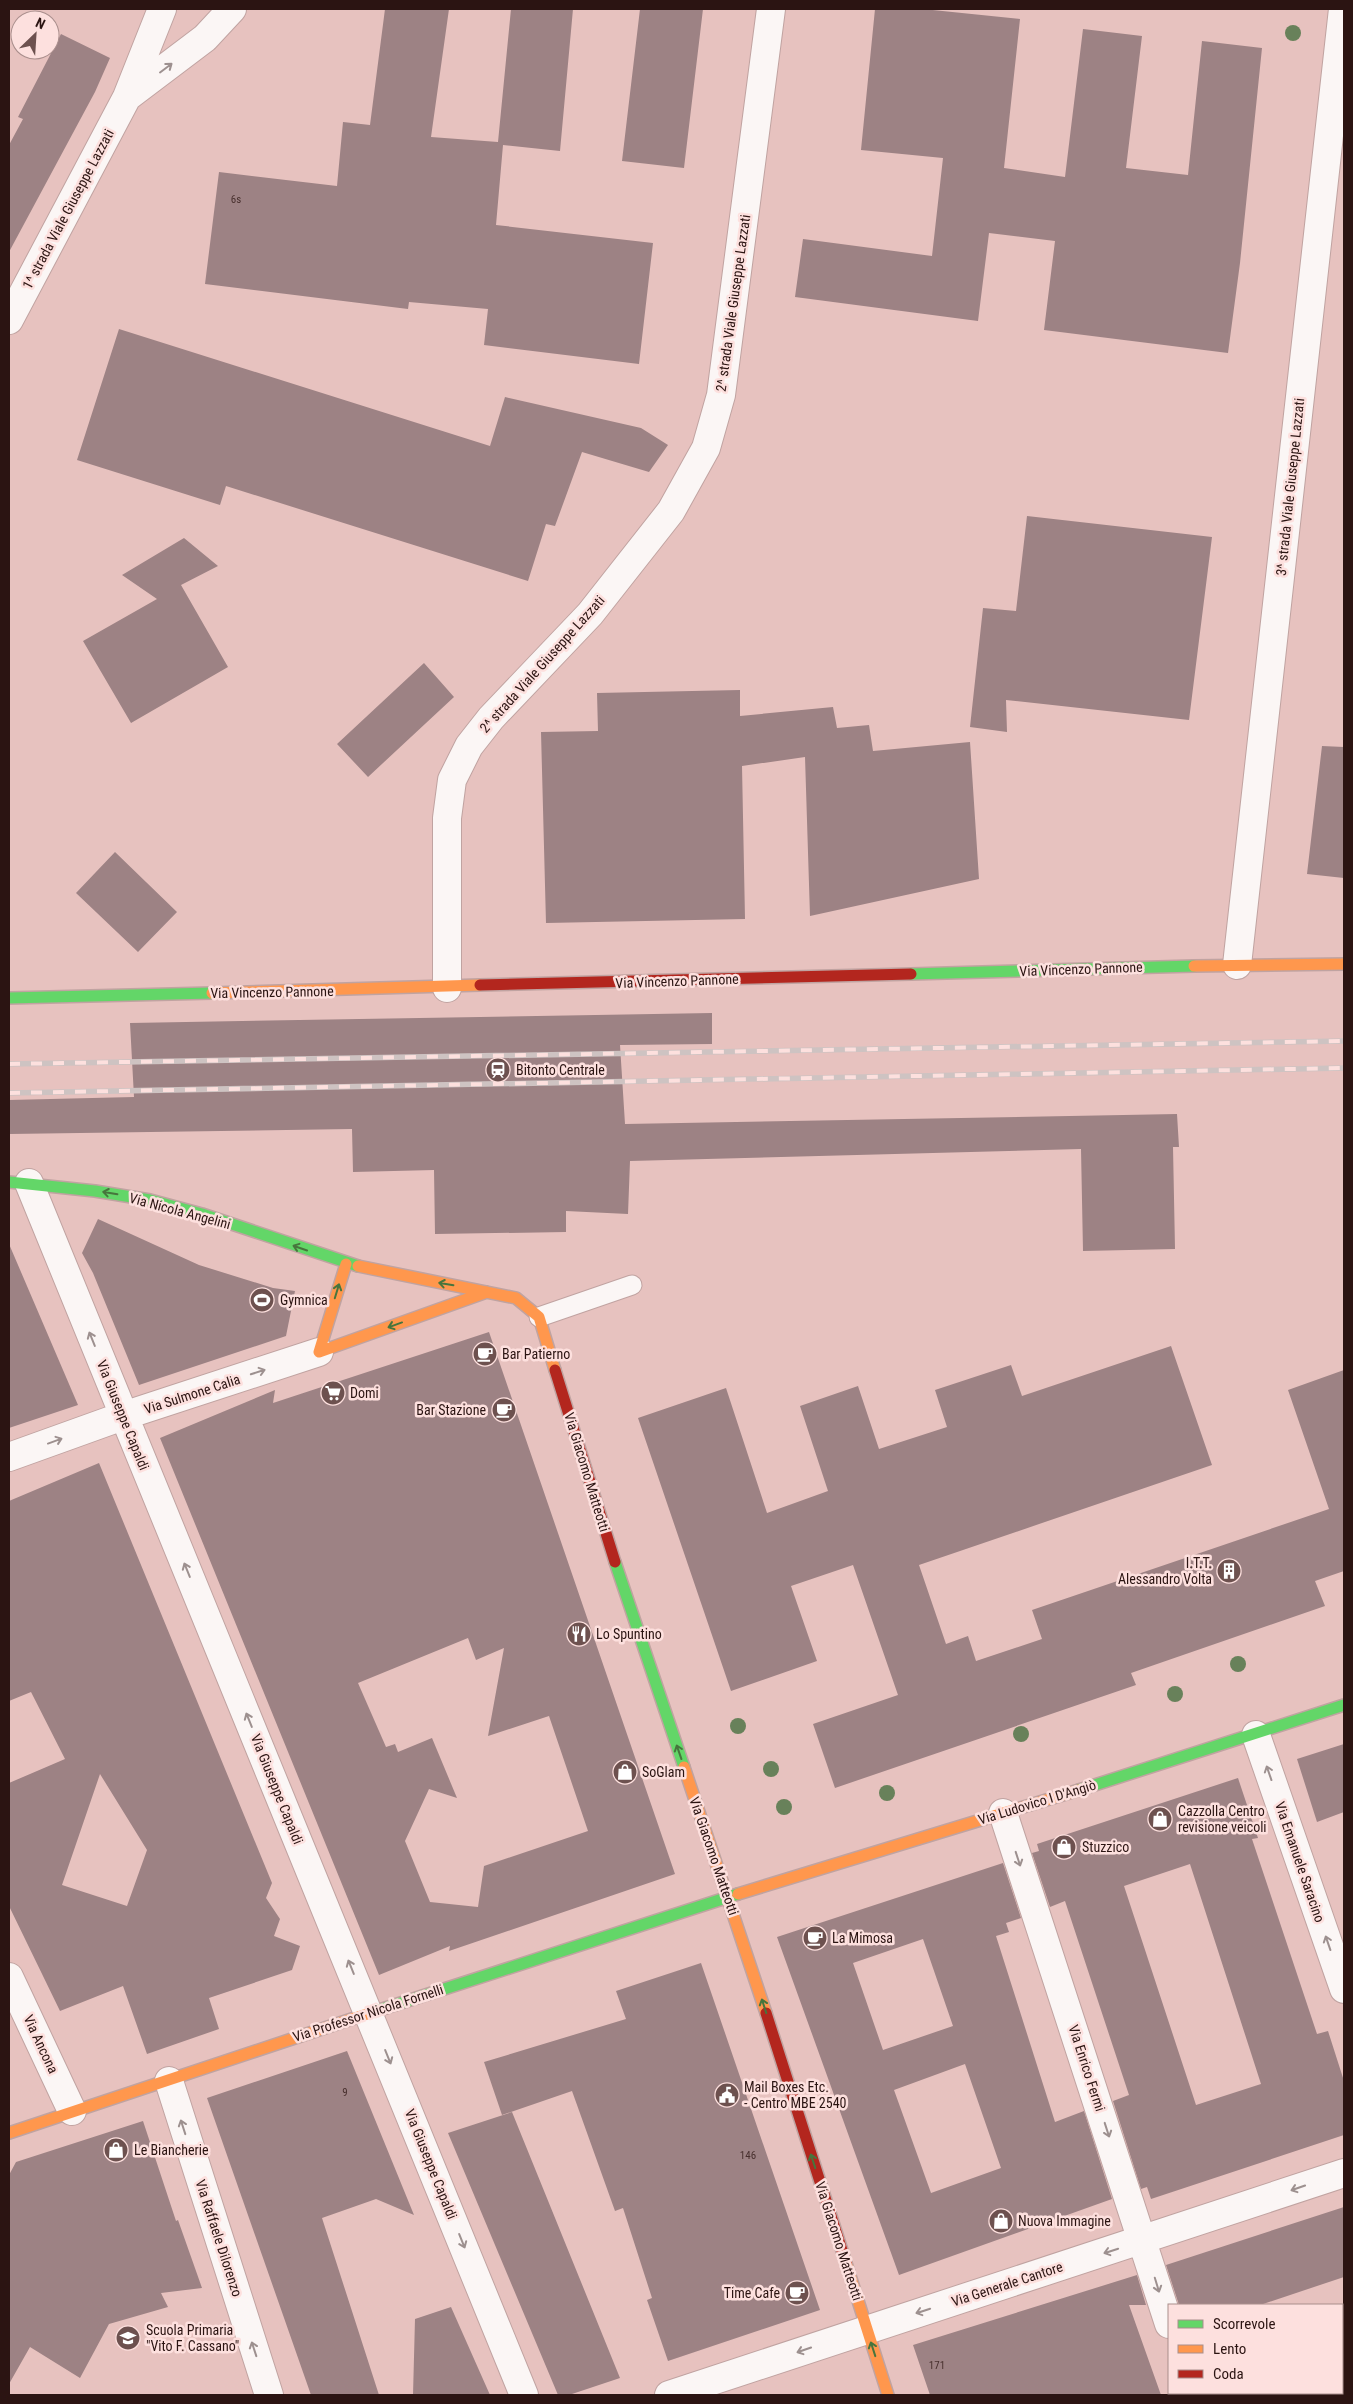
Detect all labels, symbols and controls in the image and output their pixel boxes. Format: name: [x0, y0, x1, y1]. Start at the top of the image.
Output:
north arrow: [10, 10, 60, 60]
text: N: [33, 14, 48, 32]
one-way arrow: [159, 62, 172, 73]
street label: 1^ strada Viale Giuseppe Lazzati: [19, 126, 117, 292]
house number: 6s: [231, 193, 241, 206]
street label: 2^ strada Viale Giuseppe Lazzati: [713, 213, 753, 393]
street label: 3^ strada Viale Giuseppe Lazzati: [1273, 397, 1307, 577]
street label: 2^ strada Viale Giuseppe Lazzati: [476, 592, 608, 736]
street label: Via Vincenzo Pannone: [1019, 959, 1143, 979]
street label: Via Vincenzo Pannone: [615, 971, 739, 991]
street label: Via Vincenzo Pannone: [210, 983, 334, 1001]
station icon: Bitonto Centrale: [485, 1057, 511, 1083]
place label: Bitonto Centrale: [516, 1062, 605, 1078]
one-way arrow: [103, 1188, 119, 1198]
street label: Via Nicola Angelini: [128, 1190, 232, 1232]
one-way arrow: [292, 1243, 308, 1252]
one-way arrow: [439, 1278, 455, 1288]
one-way arrow: [333, 1284, 343, 1300]
sports icon: Gymnica: [249, 1287, 275, 1313]
place label: Gymnica: [280, 1292, 328, 1308]
one-way arrow: [387, 1321, 403, 1330]
one-way arrow: [86, 1331, 95, 1346]
cafe icon: Bar Patierno: [472, 1341, 498, 1367]
place label: Bar Patierno: [502, 1346, 570, 1362]
street label: Via Giuseppe Capaldi: [94, 1358, 152, 1472]
one-way arrow: [250, 1367, 266, 1376]
street label: Via Sulmone Calia: [142, 1371, 242, 1417]
supermarket icon: Domi: [320, 1380, 346, 1406]
place label: Domi: [350, 1385, 379, 1401]
cafe icon: Bar Stazione: [491, 1397, 517, 1423]
place label: Bar Stazione: [416, 1402, 486, 1418]
street label: Via Giacomo Matteotti: [561, 1410, 613, 1534]
one-way arrow: [46, 1436, 62, 1445]
place label: I.T.T. Alessandro Volta: [1118, 1555, 1212, 1587]
building icon: I.T.T. Alessandro Volta: [1216, 1558, 1242, 1584]
one-way arrow: [181, 1563, 191, 1578]
restaurant icon: Lo Spuntino: [566, 1621, 592, 1647]
place label: Lo Spuntino: [596, 1626, 662, 1642]
one-way arrow: [243, 1713, 253, 1728]
street label: Via Giuseppe Capaldi: [248, 1732, 306, 1846]
one-way arrow: [674, 1745, 683, 1760]
shop icon: SoGlam: [612, 1759, 638, 1785]
place label: SoGlam: [642, 1764, 685, 1780]
one-way arrow: [1264, 1766, 1273, 1782]
street label: Via Ludovico I D'Angiò: [976, 1776, 1098, 1828]
street label: Via Giacomo Matteotti: [686, 1795, 742, 1917]
street label: Via Emanuele Saracino: [1272, 1800, 1328, 1924]
place label: Cazzolla Centro revisione veicoli: [1178, 1803, 1267, 1835]
shop icon: Cazzolla Centro revisione veicoli: [1147, 1806, 1173, 1832]
shop icon: Stuzzico: [1051, 1834, 1077, 1860]
place label: Stuzzico: [1082, 1839, 1129, 1855]
one-way arrow: [1014, 1851, 1023, 1867]
cafe icon: La Mimosa: [802, 1925, 828, 1951]
place label: La Mimosa: [832, 1930, 893, 1946]
one-way arrow: [1323, 1936, 1332, 1952]
one-way arrow: [346, 1960, 355, 1975]
street label: Via Professor Nicola Fornelli: [291, 1981, 445, 2045]
one-way arrow: [758, 1998, 768, 2014]
street label: Via Ancona: [20, 2012, 62, 2076]
street label: Via Enrico Fermi: [1065, 2023, 1109, 2113]
one-way arrow: [384, 2049, 393, 2064]
place label: Mail Boxes Etc. - Centro MBE 2540: [744, 2079, 847, 2111]
public building icon: Mail Boxes Etc. - Centro MBE 2540: [714, 2082, 740, 2108]
house number: 9: [342, 2086, 348, 2099]
street label: Via Giuseppe Capaldi: [402, 2107, 460, 2221]
one-way arrow: [178, 2120, 188, 2136]
one-way arrow: [1103, 2122, 1112, 2137]
shop icon: Le Biancherie: [103, 2137, 129, 2163]
place label: Le Biancherie: [134, 2142, 209, 2158]
house number: 146: [740, 2149, 756, 2162]
one-way arrow: [808, 2153, 817, 2169]
street label: Via Raffaele Dilorenzo: [193, 2177, 245, 2299]
street label: Via Giacomo Matteotti: [812, 2180, 866, 2302]
one-way arrow: [1291, 2184, 1306, 2193]
shop icon: Nuova Immagine: [988, 2208, 1014, 2234]
place label: Nuova Immagine: [1018, 2213, 1111, 2229]
one-way arrow: [458, 2233, 467, 2248]
one-way arrow: [1103, 2246, 1119, 2256]
street label: Via Generale Cantore: [949, 2258, 1065, 2310]
one-way arrow: [1152, 2276, 1162, 2292]
cafe icon: Time Cafe: [784, 2280, 810, 2306]
place label: Time Cafe: [724, 2285, 780, 2301]
legend: [1168, 2304, 1343, 2394]
one-way arrow: [915, 2307, 931, 2316]
text: Scorrevole: [1213, 2315, 1275, 2333]
place label: Scuola Primaria "Vito F. Cassano": [146, 2322, 239, 2354]
school or university icon: Scuola Primaria "Vito F. Cassano": [115, 2325, 141, 2351]
text: Lento: [1213, 2340, 1246, 2358]
one-way arrow: [249, 2341, 258, 2357]
one-way arrow: [867, 2341, 877, 2357]
one-way arrow: [796, 2346, 812, 2355]
house number: 171: [929, 2359, 945, 2372]
text: Coda: [1213, 2365, 1244, 2383]

